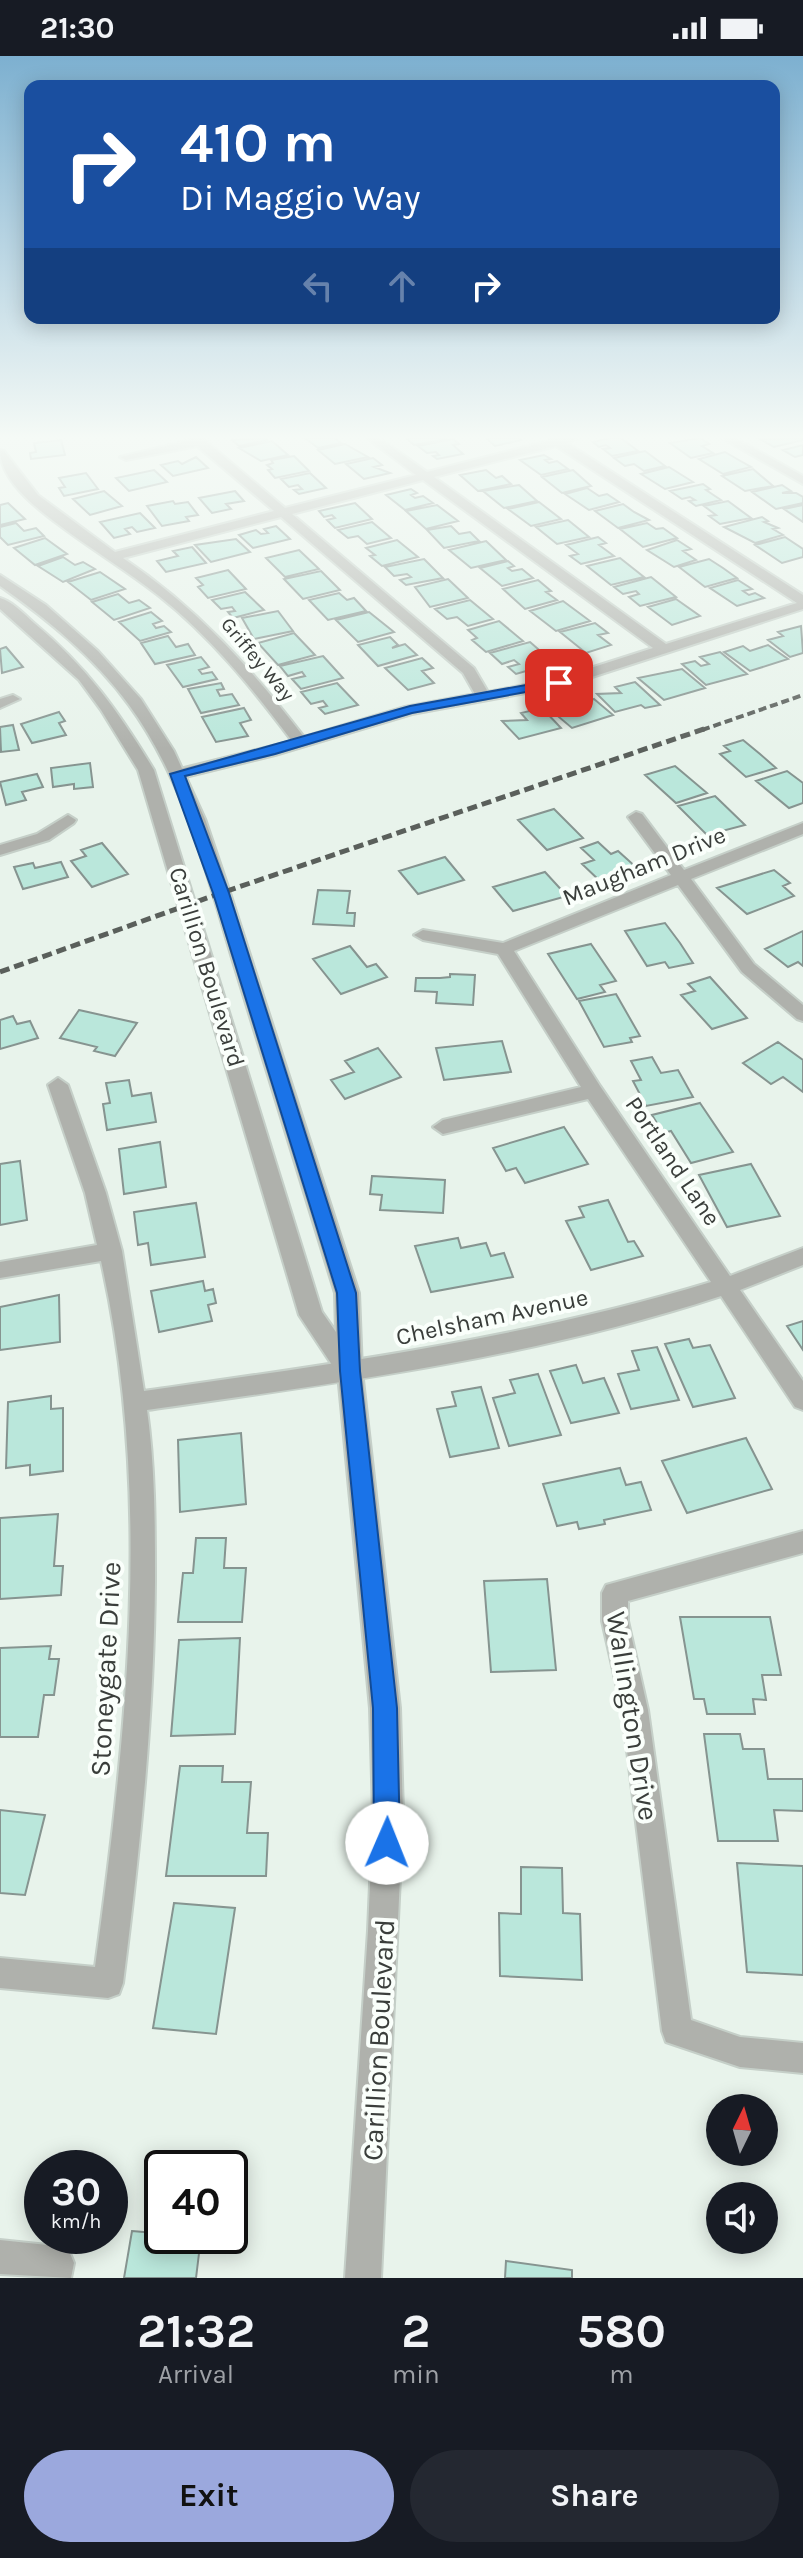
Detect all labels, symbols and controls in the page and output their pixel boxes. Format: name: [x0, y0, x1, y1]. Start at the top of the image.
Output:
text: 21:30: [40, 10, 115, 46]
text: 410 m: [180, 110, 336, 175]
icon: right: [48, 112, 152, 216]
text: Di Maggio Way: [180, 177, 421, 219]
icon: left: [296, 264, 340, 308]
icon: ahead: [380, 264, 424, 308]
icon: right: [464, 264, 508, 308]
street label: Griffey Way: [216, 613, 299, 706]
pin: [525, 649, 593, 717]
icon: arrive: [537, 661, 581, 705]
street label: Maugham Drive: [558, 821, 730, 911]
street label: Carillion Boulevard: [163, 864, 251, 1070]
street label: Portland Lane: [620, 1091, 726, 1231]
street label: Chelsham Avenue: [393, 1283, 591, 1351]
street label: Stoneygate Drive: [83, 1561, 128, 1777]
street label: Wallington Drive: [600, 1609, 665, 1823]
position arrow: [345, 1801, 429, 1885]
street label: Carillion Boulevard: [356, 1918, 401, 2162]
north arrow: [706, 2094, 778, 2166]
map controls: [706, 2094, 778, 2254]
speed limit sign: 40: [144, 2150, 248, 2254]
text: 30: [51, 2168, 101, 2215]
button: sound: [706, 2182, 778, 2254]
text: km/h: [51, 2210, 101, 2233]
text: 21:32: [137, 2303, 255, 2359]
text: 2: [401, 2303, 430, 2359]
text: 580: [577, 2303, 666, 2359]
text: Arrival: [158, 2359, 234, 2390]
text: min: [392, 2359, 440, 2390]
text: m: [609, 2359, 633, 2390]
button: Exit: [24, 2450, 394, 2542]
button: Share: [410, 2450, 779, 2542]

